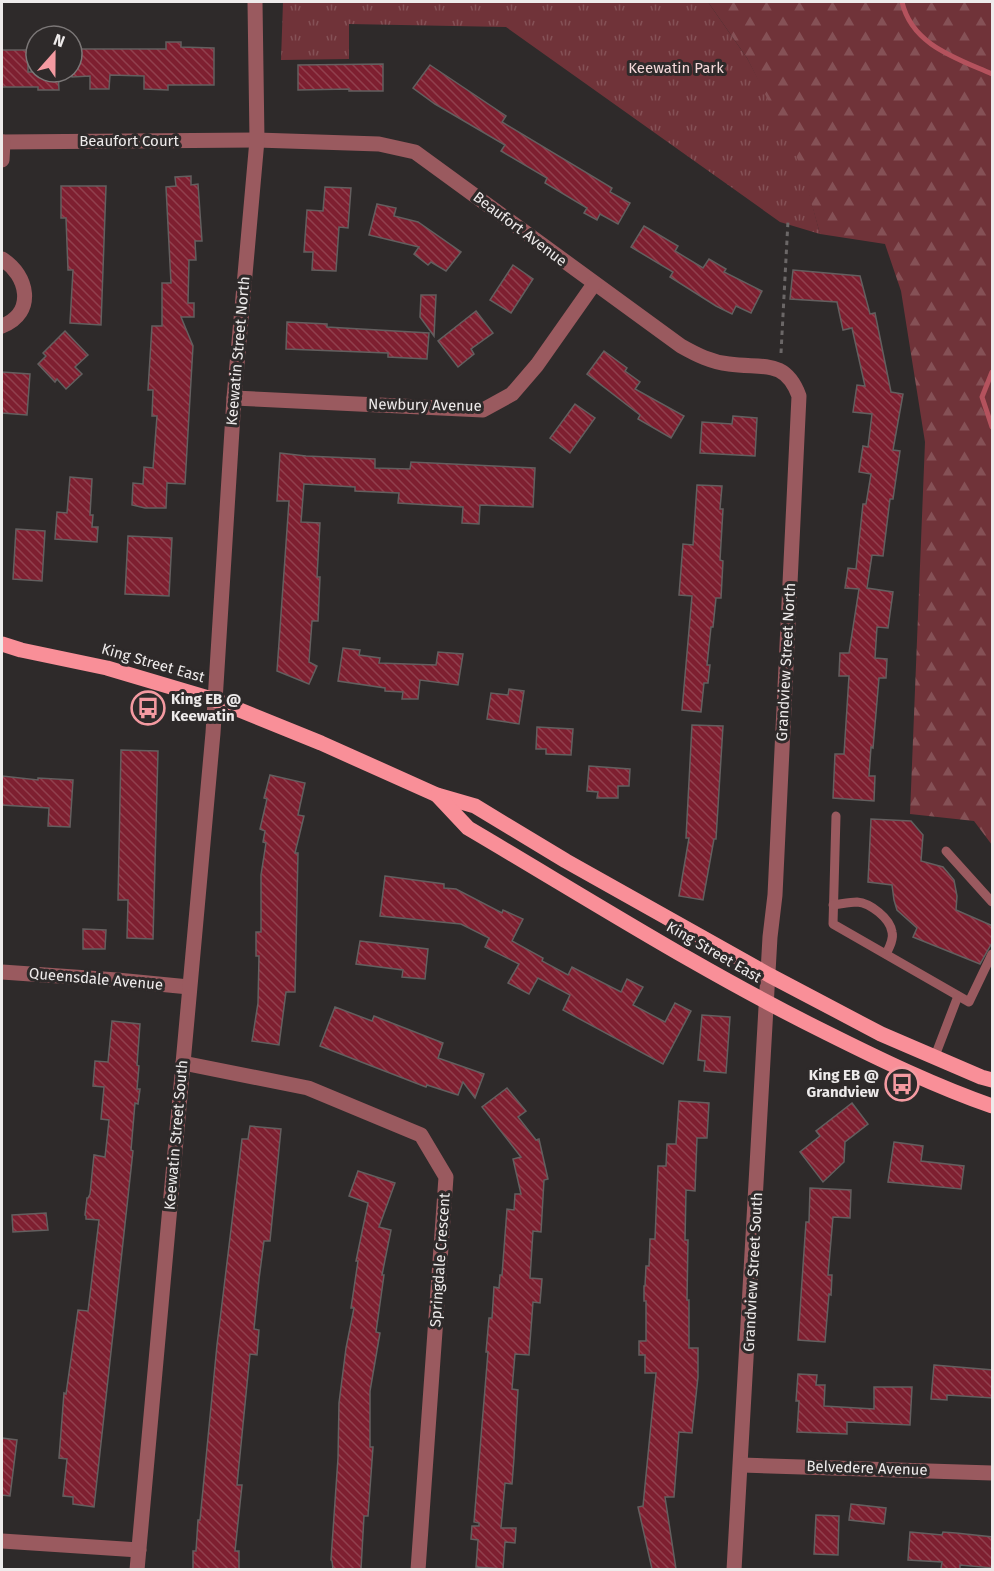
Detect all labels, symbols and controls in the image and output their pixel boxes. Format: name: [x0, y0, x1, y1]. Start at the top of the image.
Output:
north arrow: [24, 24, 84, 84]
text: N: [51, 30, 68, 51]
park label: Keewatin Park: [628, 59, 724, 77]
street label: Beaufort Court: [79, 132, 179, 150]
street label: Beaufort Avenue: [470, 188, 570, 270]
street label: Keewatin Street North: [223, 276, 253, 426]
street label: Newbury Avenue: [368, 395, 482, 415]
street label: Grandview Street North: [773, 582, 799, 742]
street label: King Street East: [99, 640, 207, 687]
bus stop icon: King EB @ Keewatin: [130, 690, 166, 726]
place label: King EB @ Keewatin: [171, 690, 241, 725]
street label: King Street East: [663, 918, 765, 987]
street label: Queensdale Avenue: [28, 964, 164, 994]
street label: Keewatin Street South: [160, 1059, 192, 1211]
place label: King EB @ Grandview: [807, 1066, 880, 1101]
bus stop icon: King EB @ Grandview: [884, 1066, 920, 1102]
street label: Springdale Crescent: [426, 1192, 454, 1328]
street label: Grandview Street South: [740, 1192, 766, 1352]
street label: Belvedere Avenue: [806, 1457, 928, 1479]

